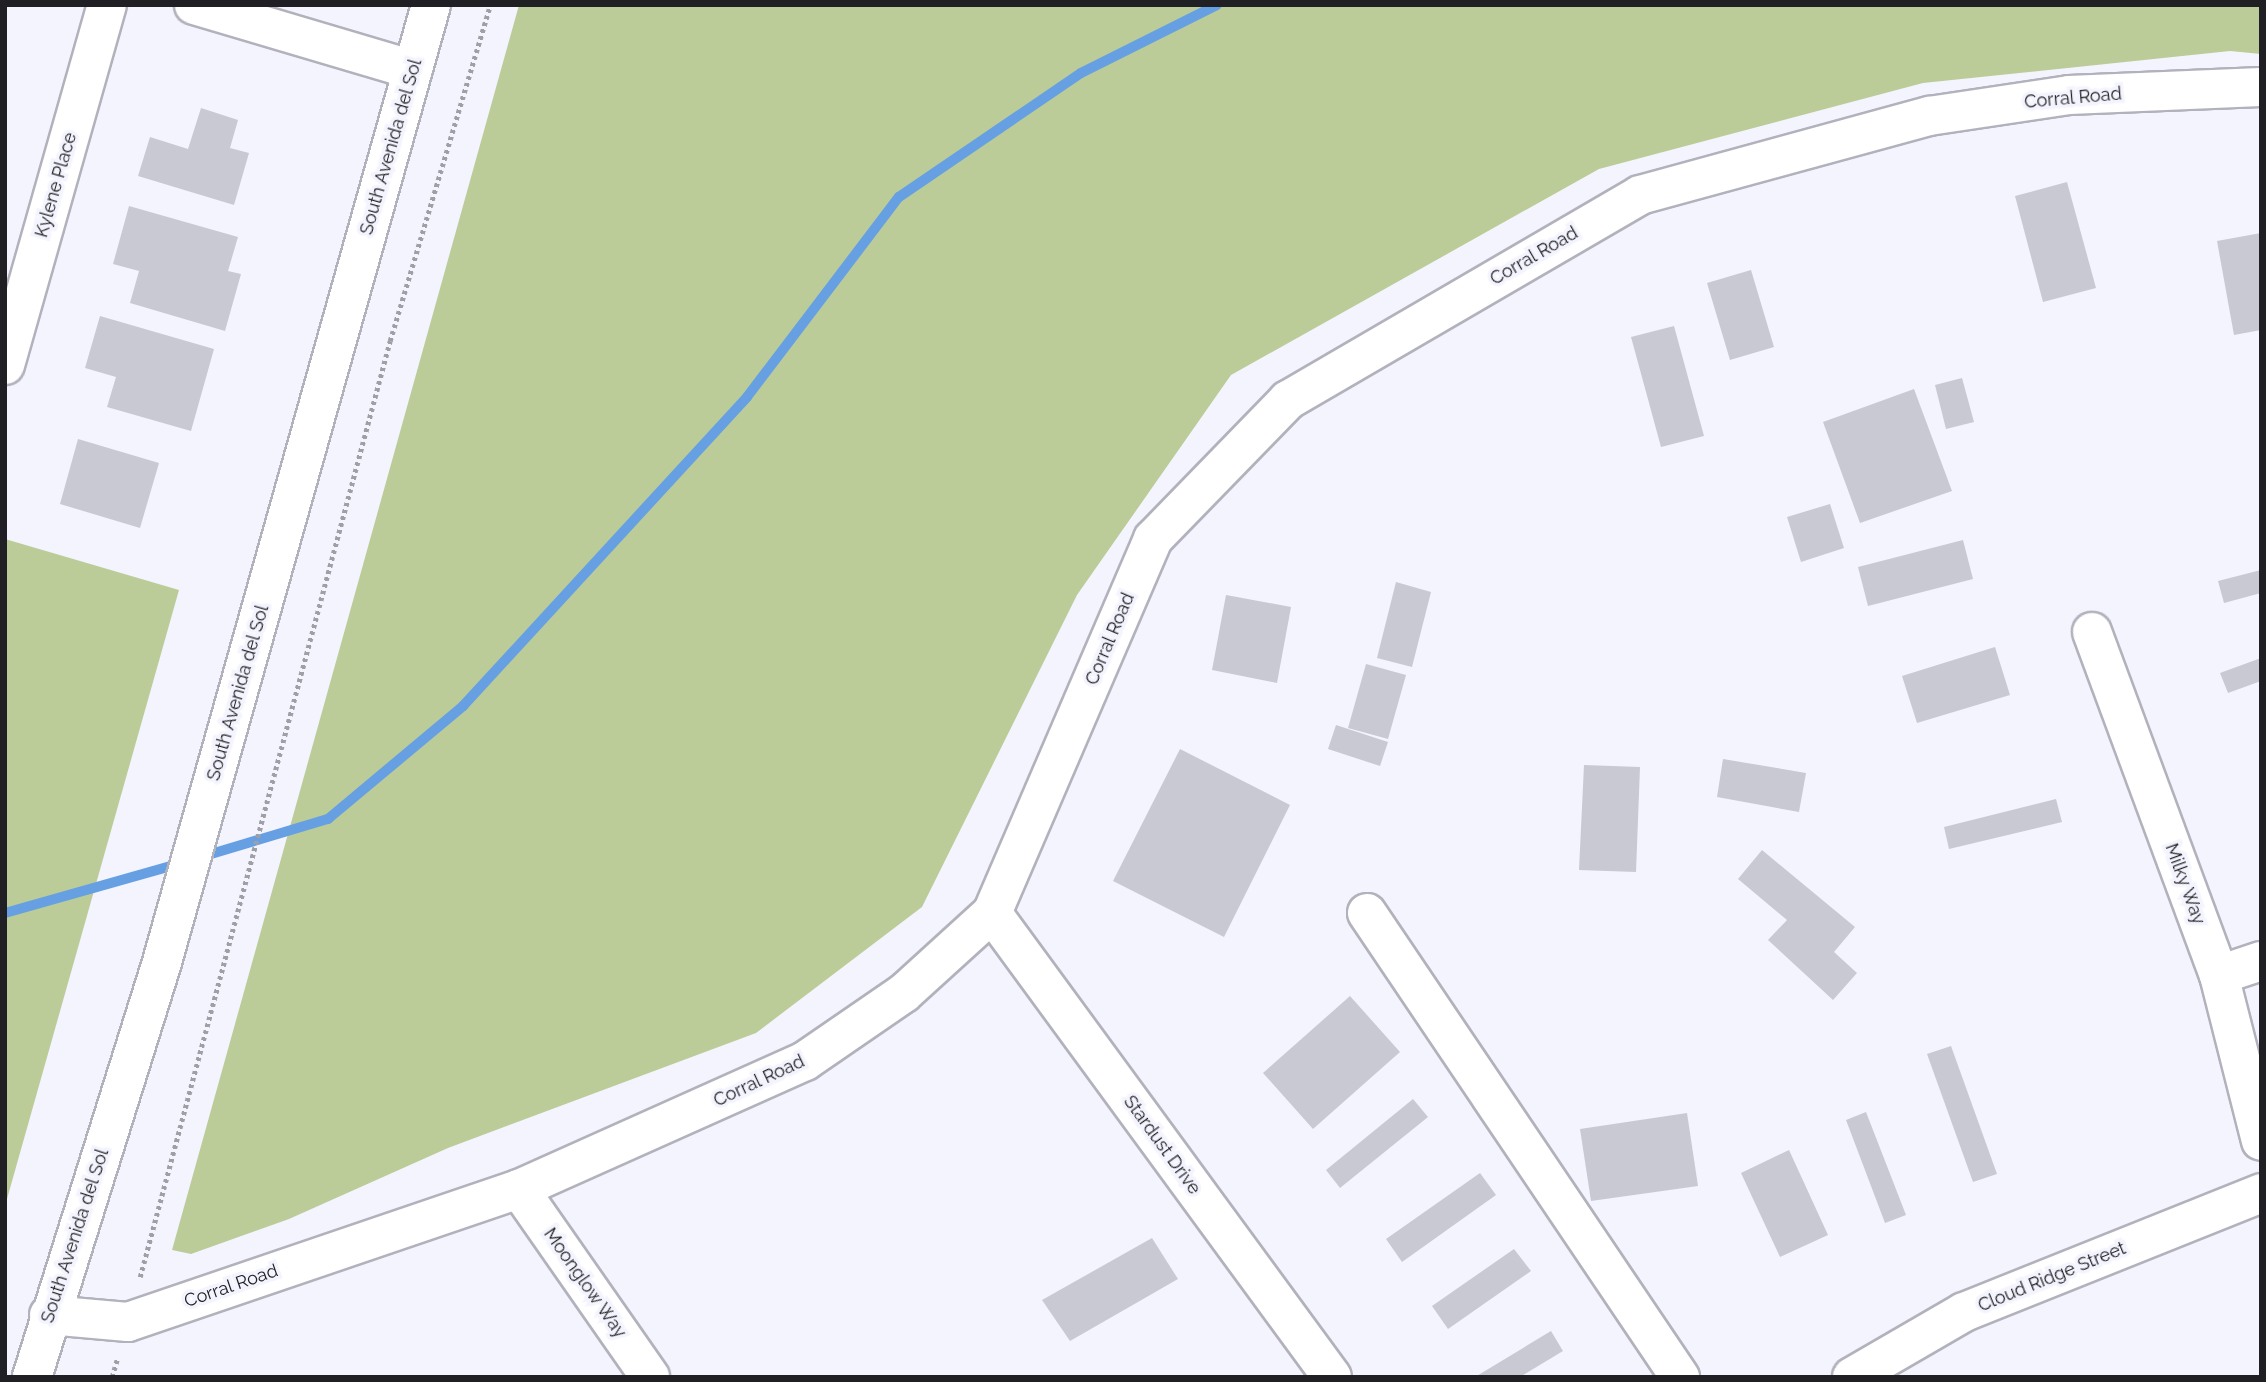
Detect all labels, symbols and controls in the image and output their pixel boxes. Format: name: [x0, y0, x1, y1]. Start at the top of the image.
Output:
street label: South Avenida del Sol: [355, 56, 427, 238]
street label: Corral Road: [2023, 83, 2123, 113]
street label: Kylene Place: [31, 130, 81, 240]
street label: Corral Road: [1486, 222, 1582, 290]
street label: Corral Road: [1081, 590, 1139, 688]
street label: South Avenida del Sol: [202, 602, 274, 784]
street label: Milky Way: [2160, 840, 2210, 928]
street label: Corral Road: [710, 1050, 808, 1112]
street label: Stardust Drive: [1119, 1091, 1205, 1199]
street label: South Avenida del Sol: [37, 1146, 113, 1326]
street label: Moonglow Way: [539, 1223, 631, 1343]
street label: Cloud Ridge Street: [1975, 1238, 2129, 1316]
street label: Corral Road: [181, 1260, 281, 1312]

